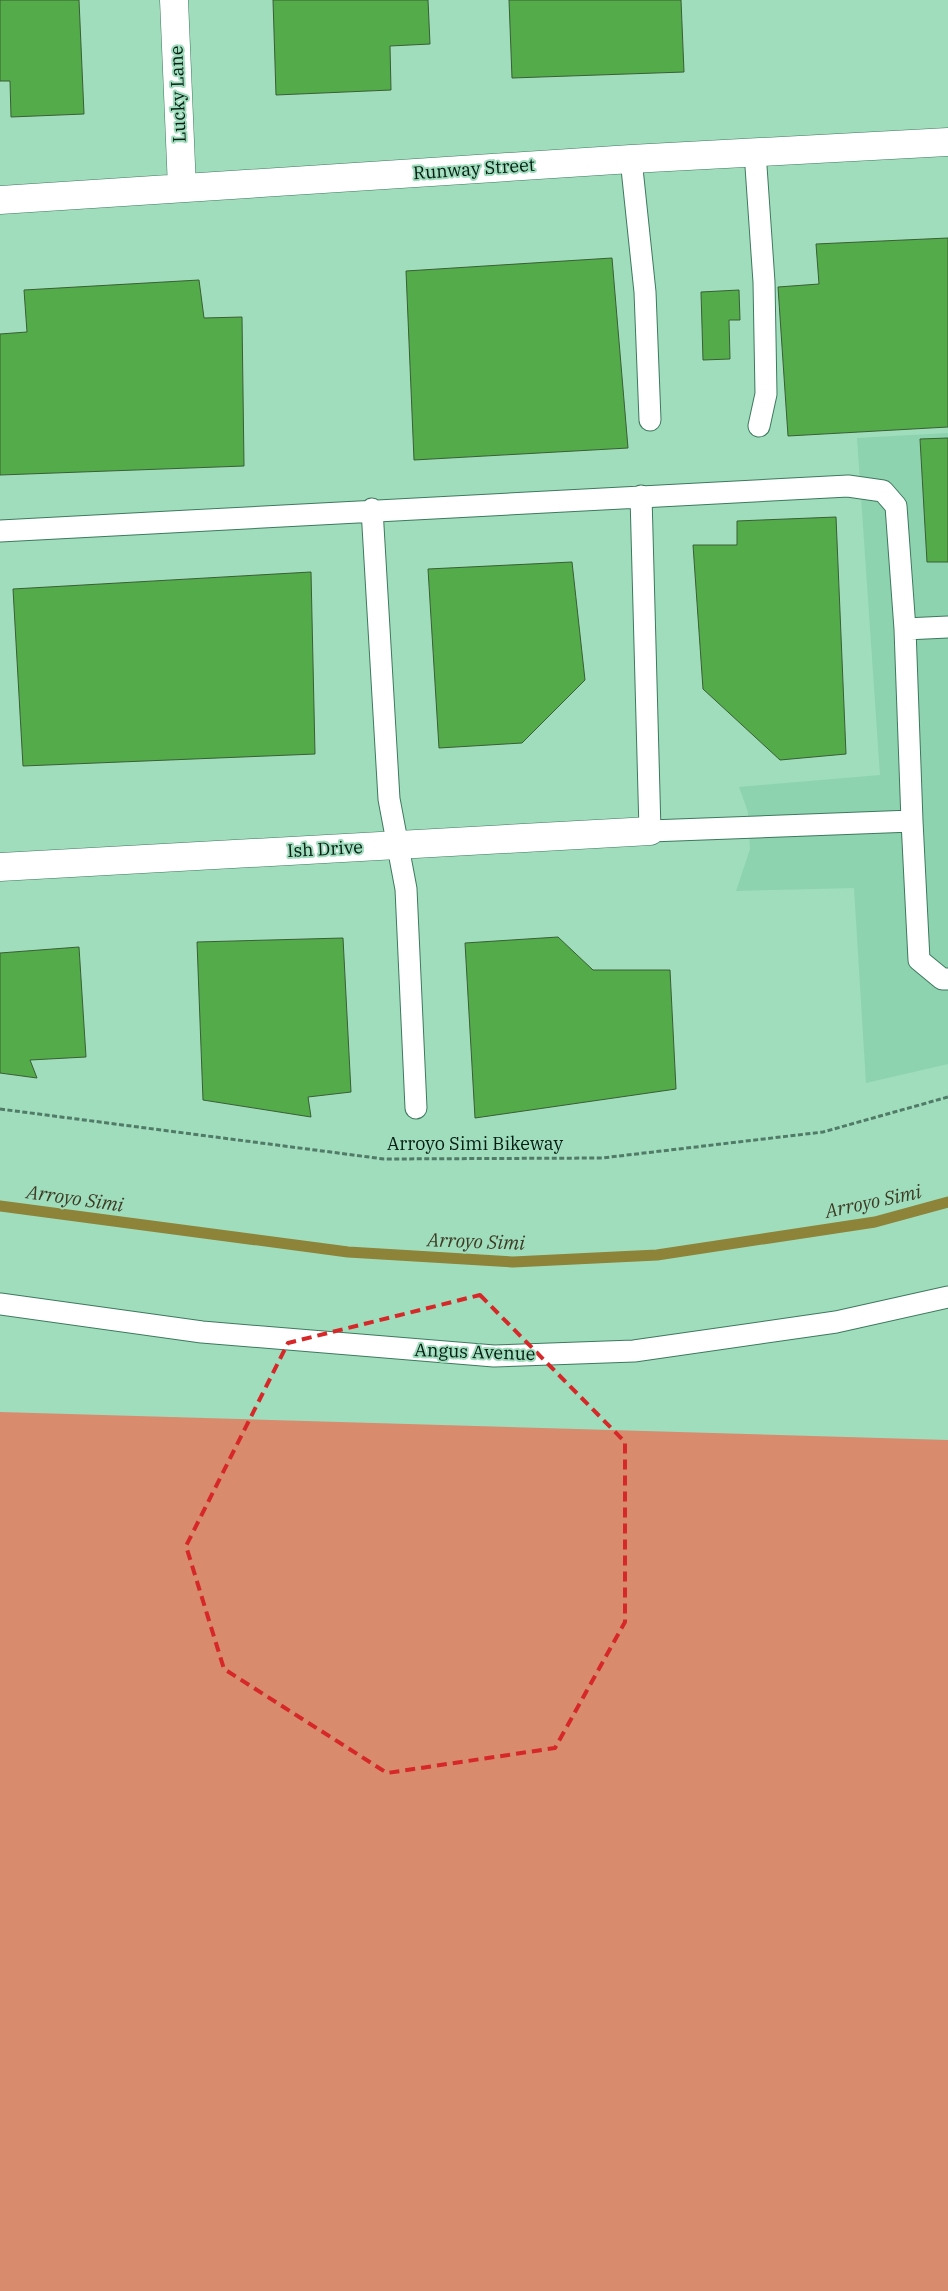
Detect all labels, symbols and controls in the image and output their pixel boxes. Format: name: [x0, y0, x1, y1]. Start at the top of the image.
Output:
street label: Lucky Lane: [164, 45, 191, 143]
street label: Runway Street: [412, 153, 536, 184]
street label: Ish Drive: [286, 835, 363, 862]
street label: Arroyo Simi Bikeway: [387, 1132, 563, 1155]
water label: Arroyo Simi: [23, 1179, 125, 1217]
water label: Arroyo Simi: [821, 1179, 924, 1223]
water label: Arroyo Simi: [425, 1227, 526, 1255]
street label: Angus Avenue: [414, 1338, 536, 1365]

